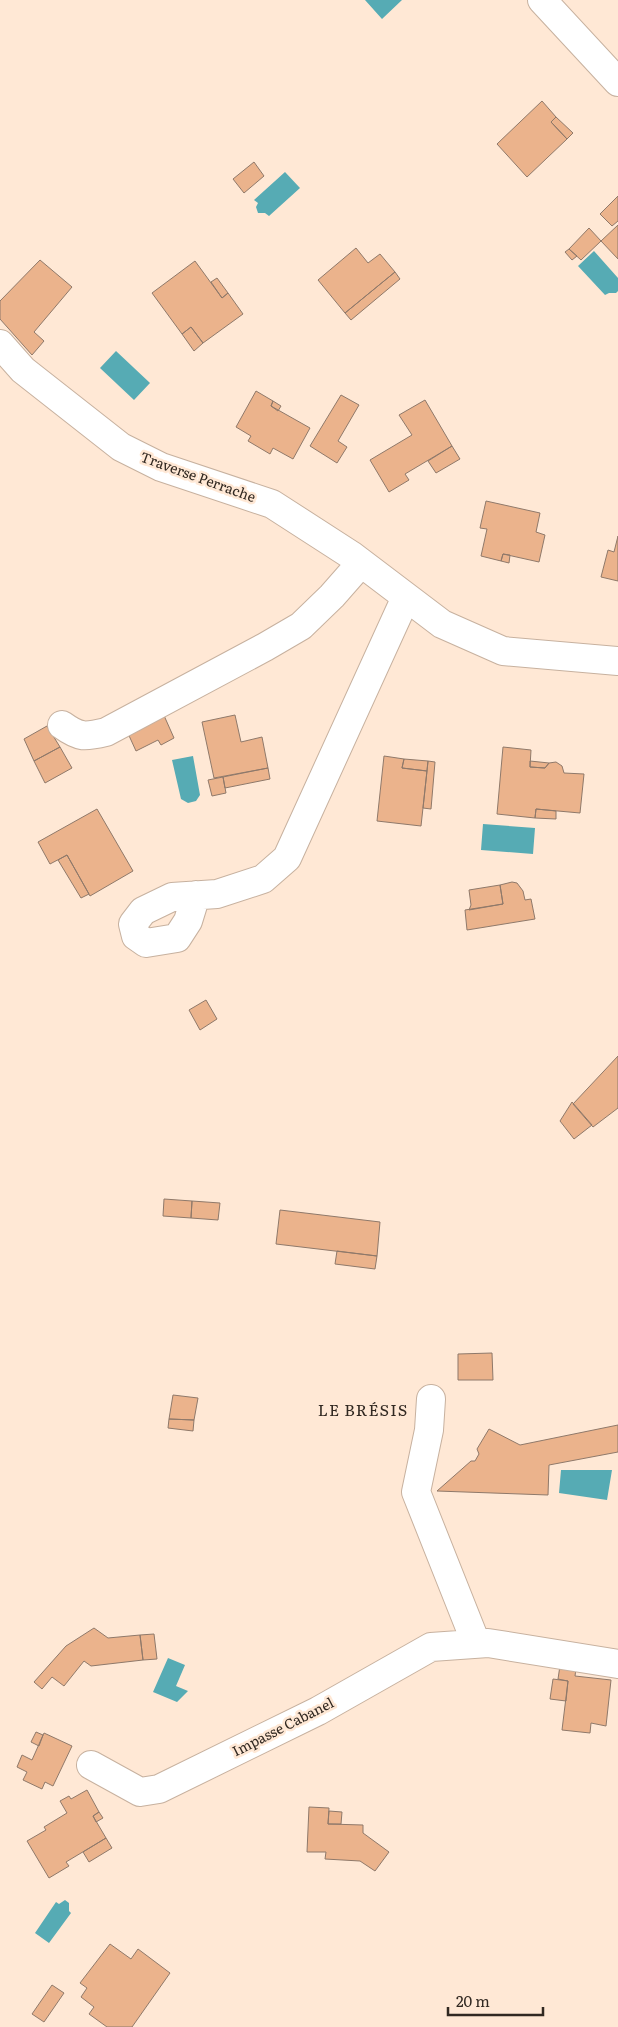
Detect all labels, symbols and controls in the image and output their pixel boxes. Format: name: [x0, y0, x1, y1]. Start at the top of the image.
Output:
street label: Traverse Perrache: [138, 446, 259, 506]
district label: LE BRÉSIS: [318, 1397, 408, 1421]
street label: Impasse Cabanel: [228, 1692, 337, 1760]
scale bar: [448, 1984, 543, 2016]
text: 20 m: [456, 1989, 490, 2012]

